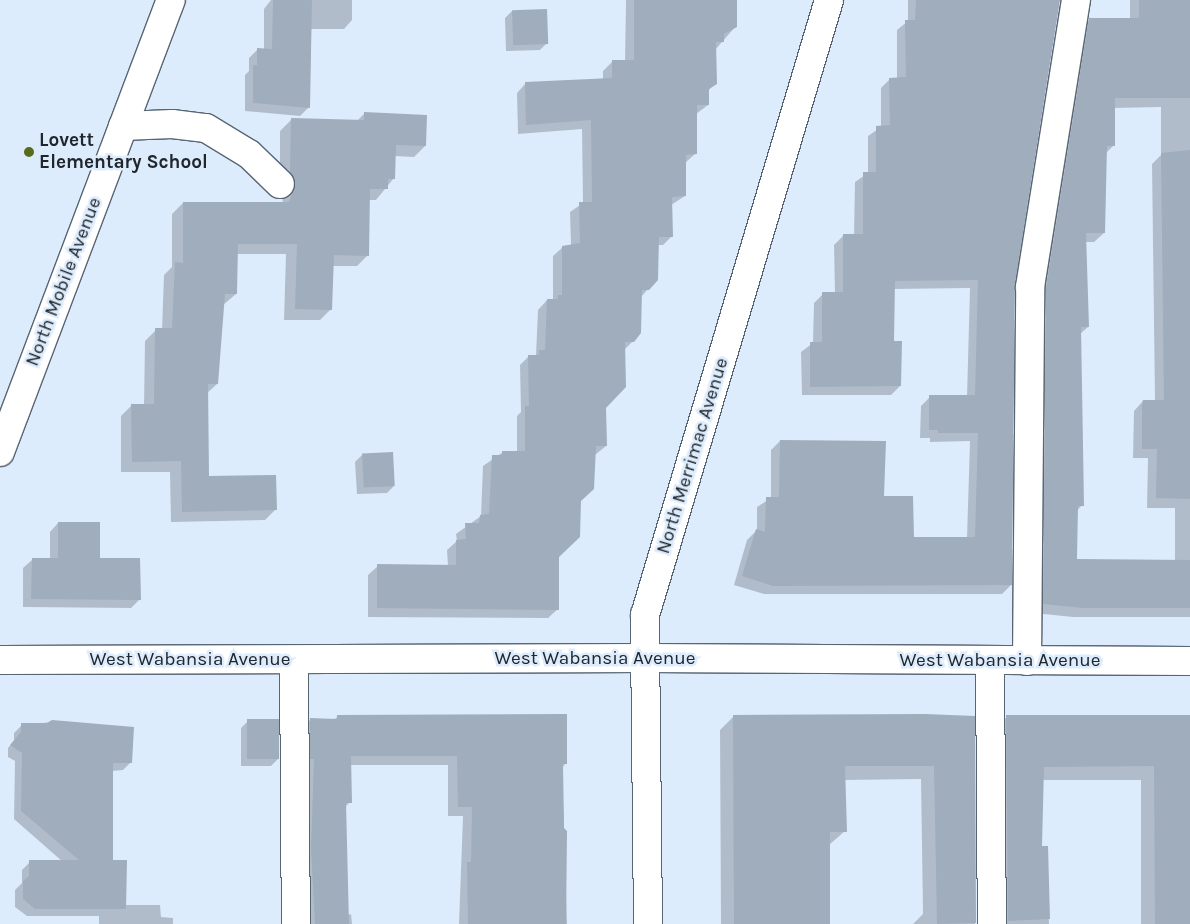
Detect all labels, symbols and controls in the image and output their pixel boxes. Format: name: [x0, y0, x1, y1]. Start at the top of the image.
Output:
place label: Lovett Elementary School: [39, 130, 208, 174]
marker: Lovett Elementary School: [23, 146, 35, 158]
street label: North Mobile Avenue: [21, 194, 107, 370]
street label: North Merrimac Avenue: [652, 355, 734, 557]
street label: West Wabansia Avenue: [495, 648, 695, 670]
street label: West Wabansia Avenue: [90, 649, 290, 671]
street label: West Wabansia Avenue: [900, 650, 1100, 672]

